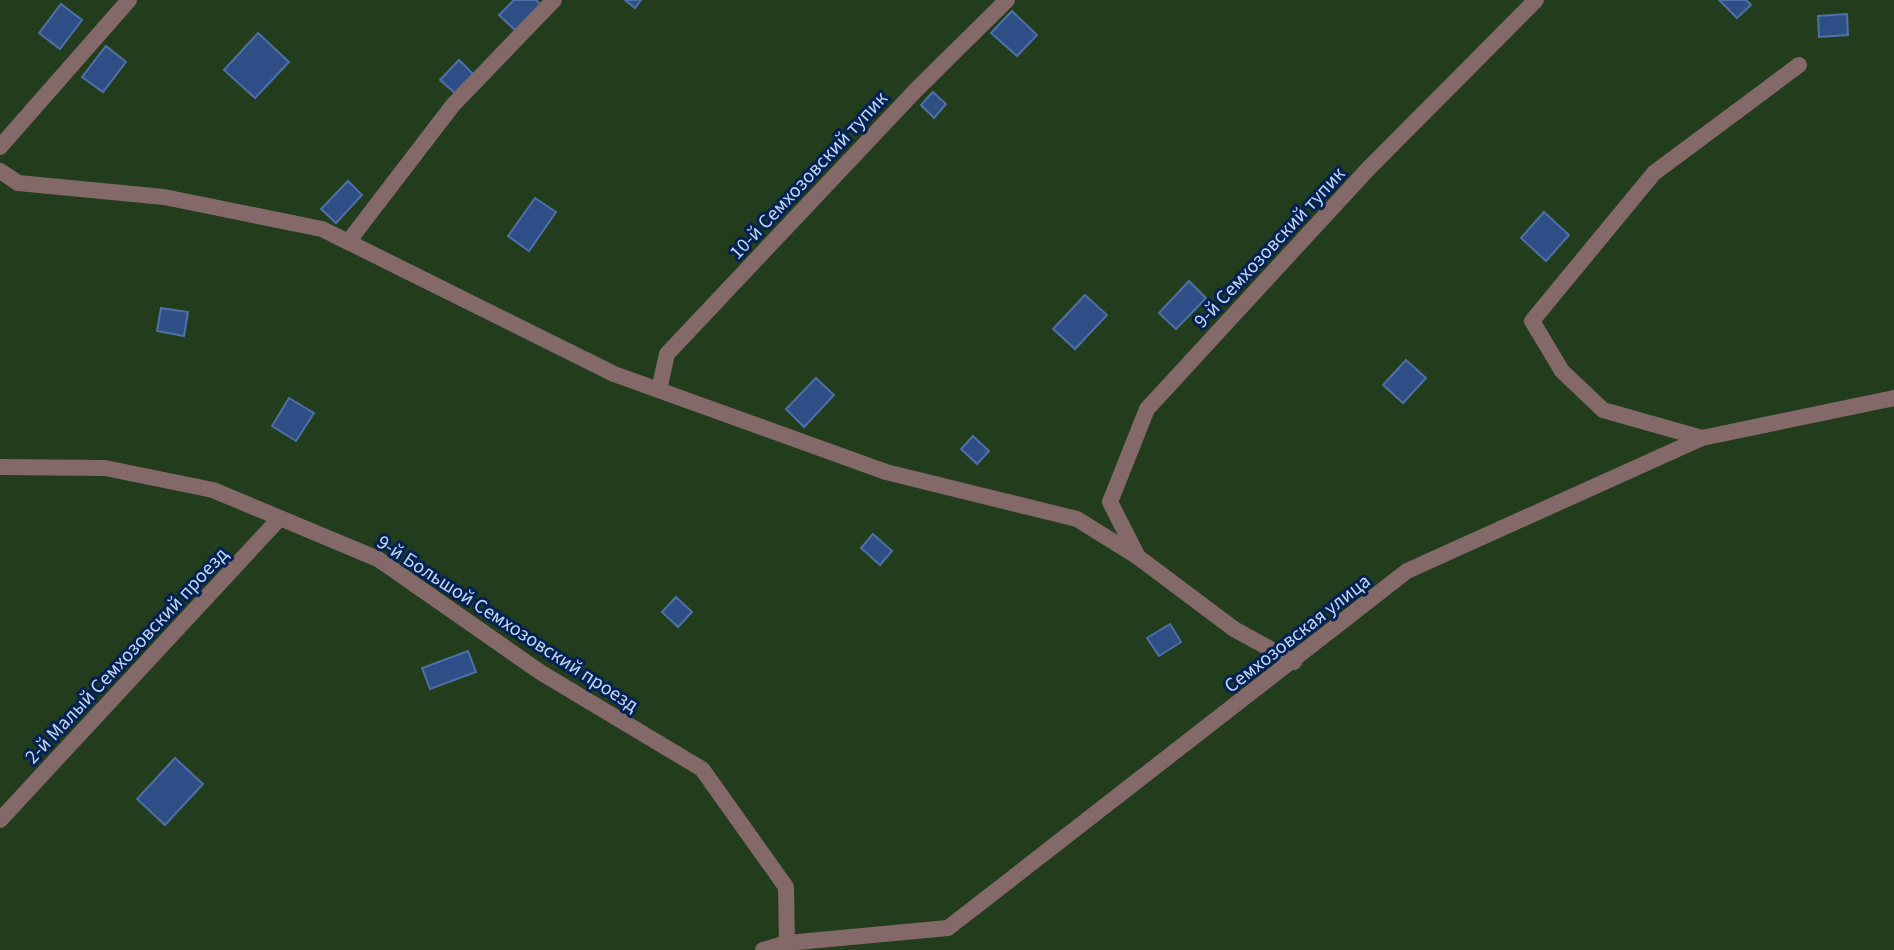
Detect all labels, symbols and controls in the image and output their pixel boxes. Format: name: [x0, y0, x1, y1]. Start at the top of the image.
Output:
street label: 10-й Семхозовский тупик: [723, 85, 894, 266]
street label: 9-й Семхозовский тупик: [1188, 161, 1352, 334]
street label: 9-й Большой Семхозовский проезд: [371, 529, 644, 719]
street label: 2-й Малый Семхозовский проезд: [19, 541, 235, 770]
street label: Семхозовская улица: [1219, 568, 1377, 700]

